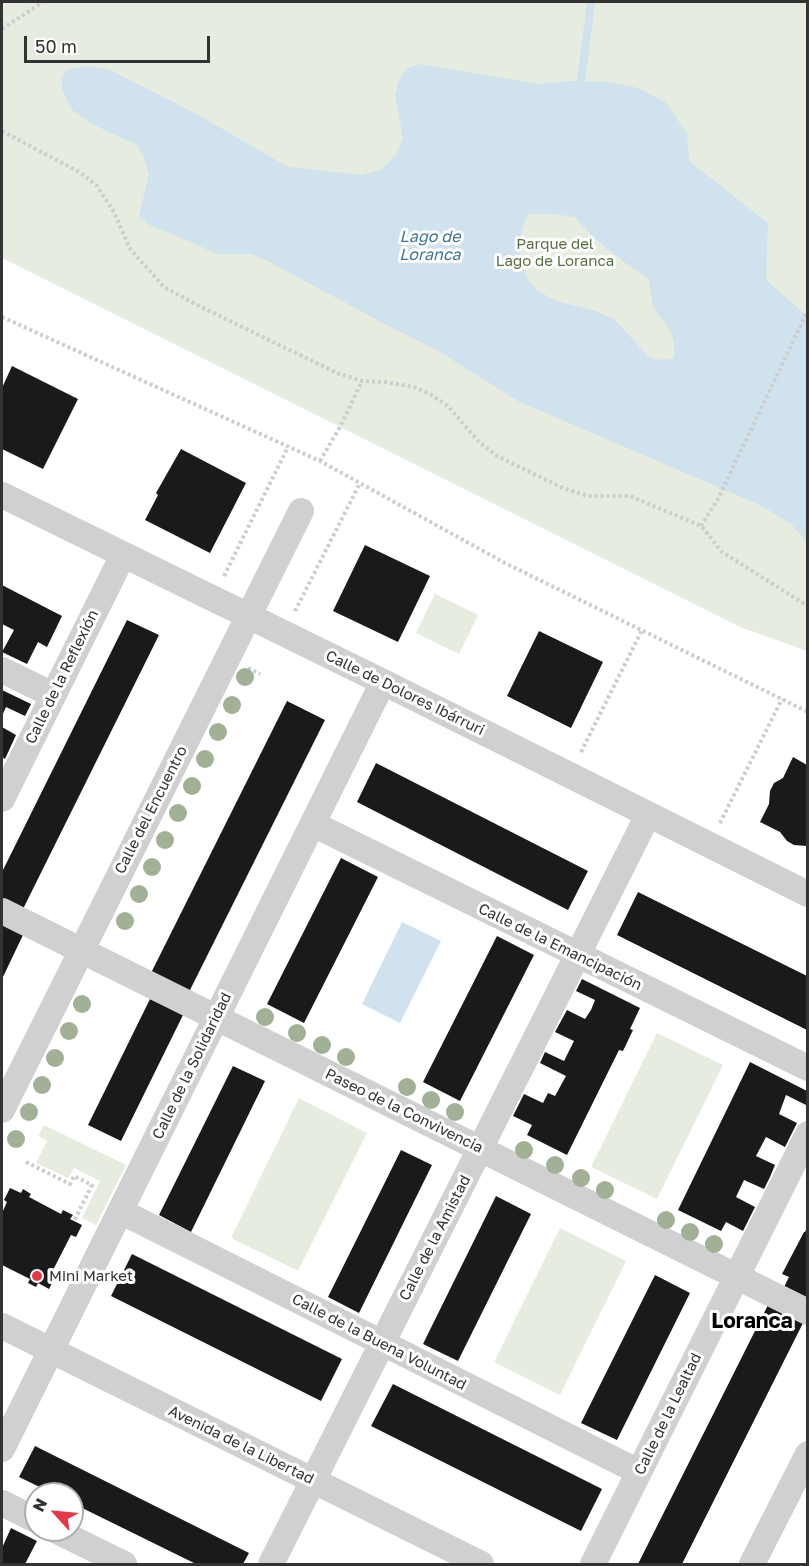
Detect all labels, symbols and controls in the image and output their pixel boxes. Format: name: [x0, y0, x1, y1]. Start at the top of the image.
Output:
scale bar: [27, 24, 213, 62]
text: 50 m: [35, 35, 77, 57]
water label: Lago de Loranca: [399, 227, 461, 265]
park label: Parque del Lago de Loranca: [496, 235, 614, 270]
street label: Calle de la Reflexión: [22, 607, 102, 747]
street label: Calle de Dolores Ibárruri: [323, 647, 487, 739]
street label: Calle del Encuentro: [111, 743, 191, 877]
street label: Calle de la Emancipación: [475, 900, 645, 994]
street label: Calle de la Solidaridad: [149, 990, 235, 1142]
street label: Paseo de la Convivencia: [322, 1065, 486, 1157]
street label: Calle de la Amistad: [396, 1172, 474, 1304]
place label: Mini Market: [49, 1267, 133, 1285]
marker: Mini Market: [30, 1269, 44, 1283]
street label: Calle de la Buena Voluntad: [289, 1290, 469, 1394]
district label: Loranca: [711, 1308, 793, 1334]
street label: Calle de la Lealtad: [631, 1350, 705, 1478]
street label: Avenida de la Libertad: [165, 1402, 317, 1488]
north arrow: [24, 1482, 84, 1542]
text: N: [28, 1495, 51, 1515]

